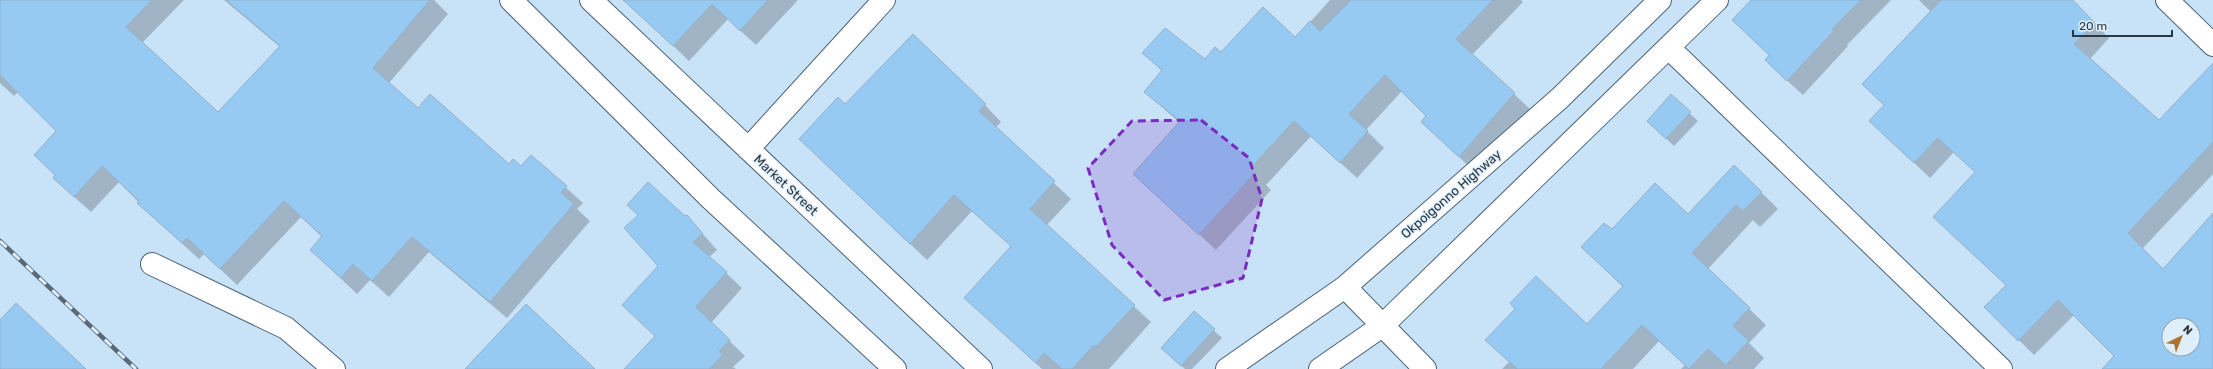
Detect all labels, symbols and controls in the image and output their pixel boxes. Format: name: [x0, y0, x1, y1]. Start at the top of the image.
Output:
scale bar: [2073, 12, 2172, 38]
text: 20 m: [2079, 19, 2107, 33]
street label: Okpoigonno Highway: [1398, 146, 1505, 242]
street label: Market Street: [751, 152, 821, 218]
north arrow: [2161, 317, 2201, 357]
text: N: [2180, 323, 2195, 338]

